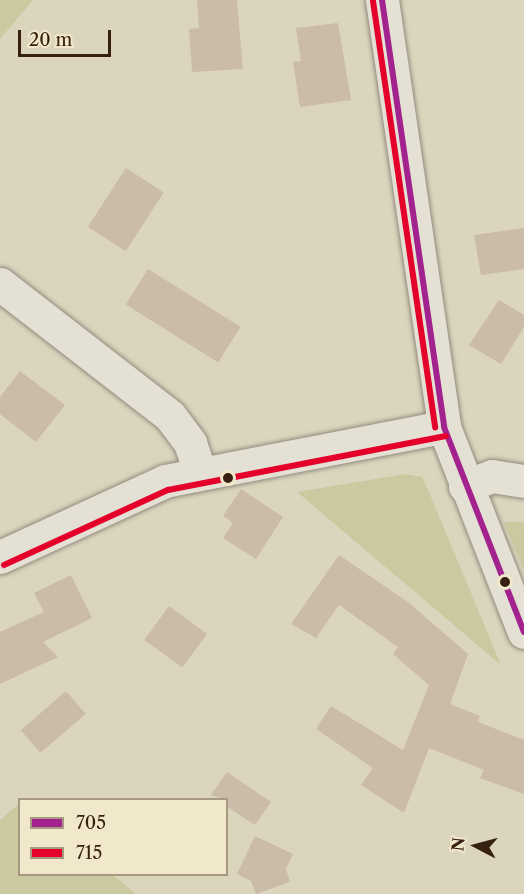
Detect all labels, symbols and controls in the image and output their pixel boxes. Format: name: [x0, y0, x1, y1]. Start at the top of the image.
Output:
scale bar: [21, 18, 114, 56]
text: 20 m: [29, 29, 72, 51]
unlabelled marker: [222, 472, 234, 484]
unlabelled marker: [499, 576, 511, 588]
legend: [18, 798, 228, 876]
text: 705: [76, 812, 106, 834]
north arrow: [446, 816, 506, 876]
text: N: [447, 836, 469, 852]
text: 715: [76, 842, 102, 864]

